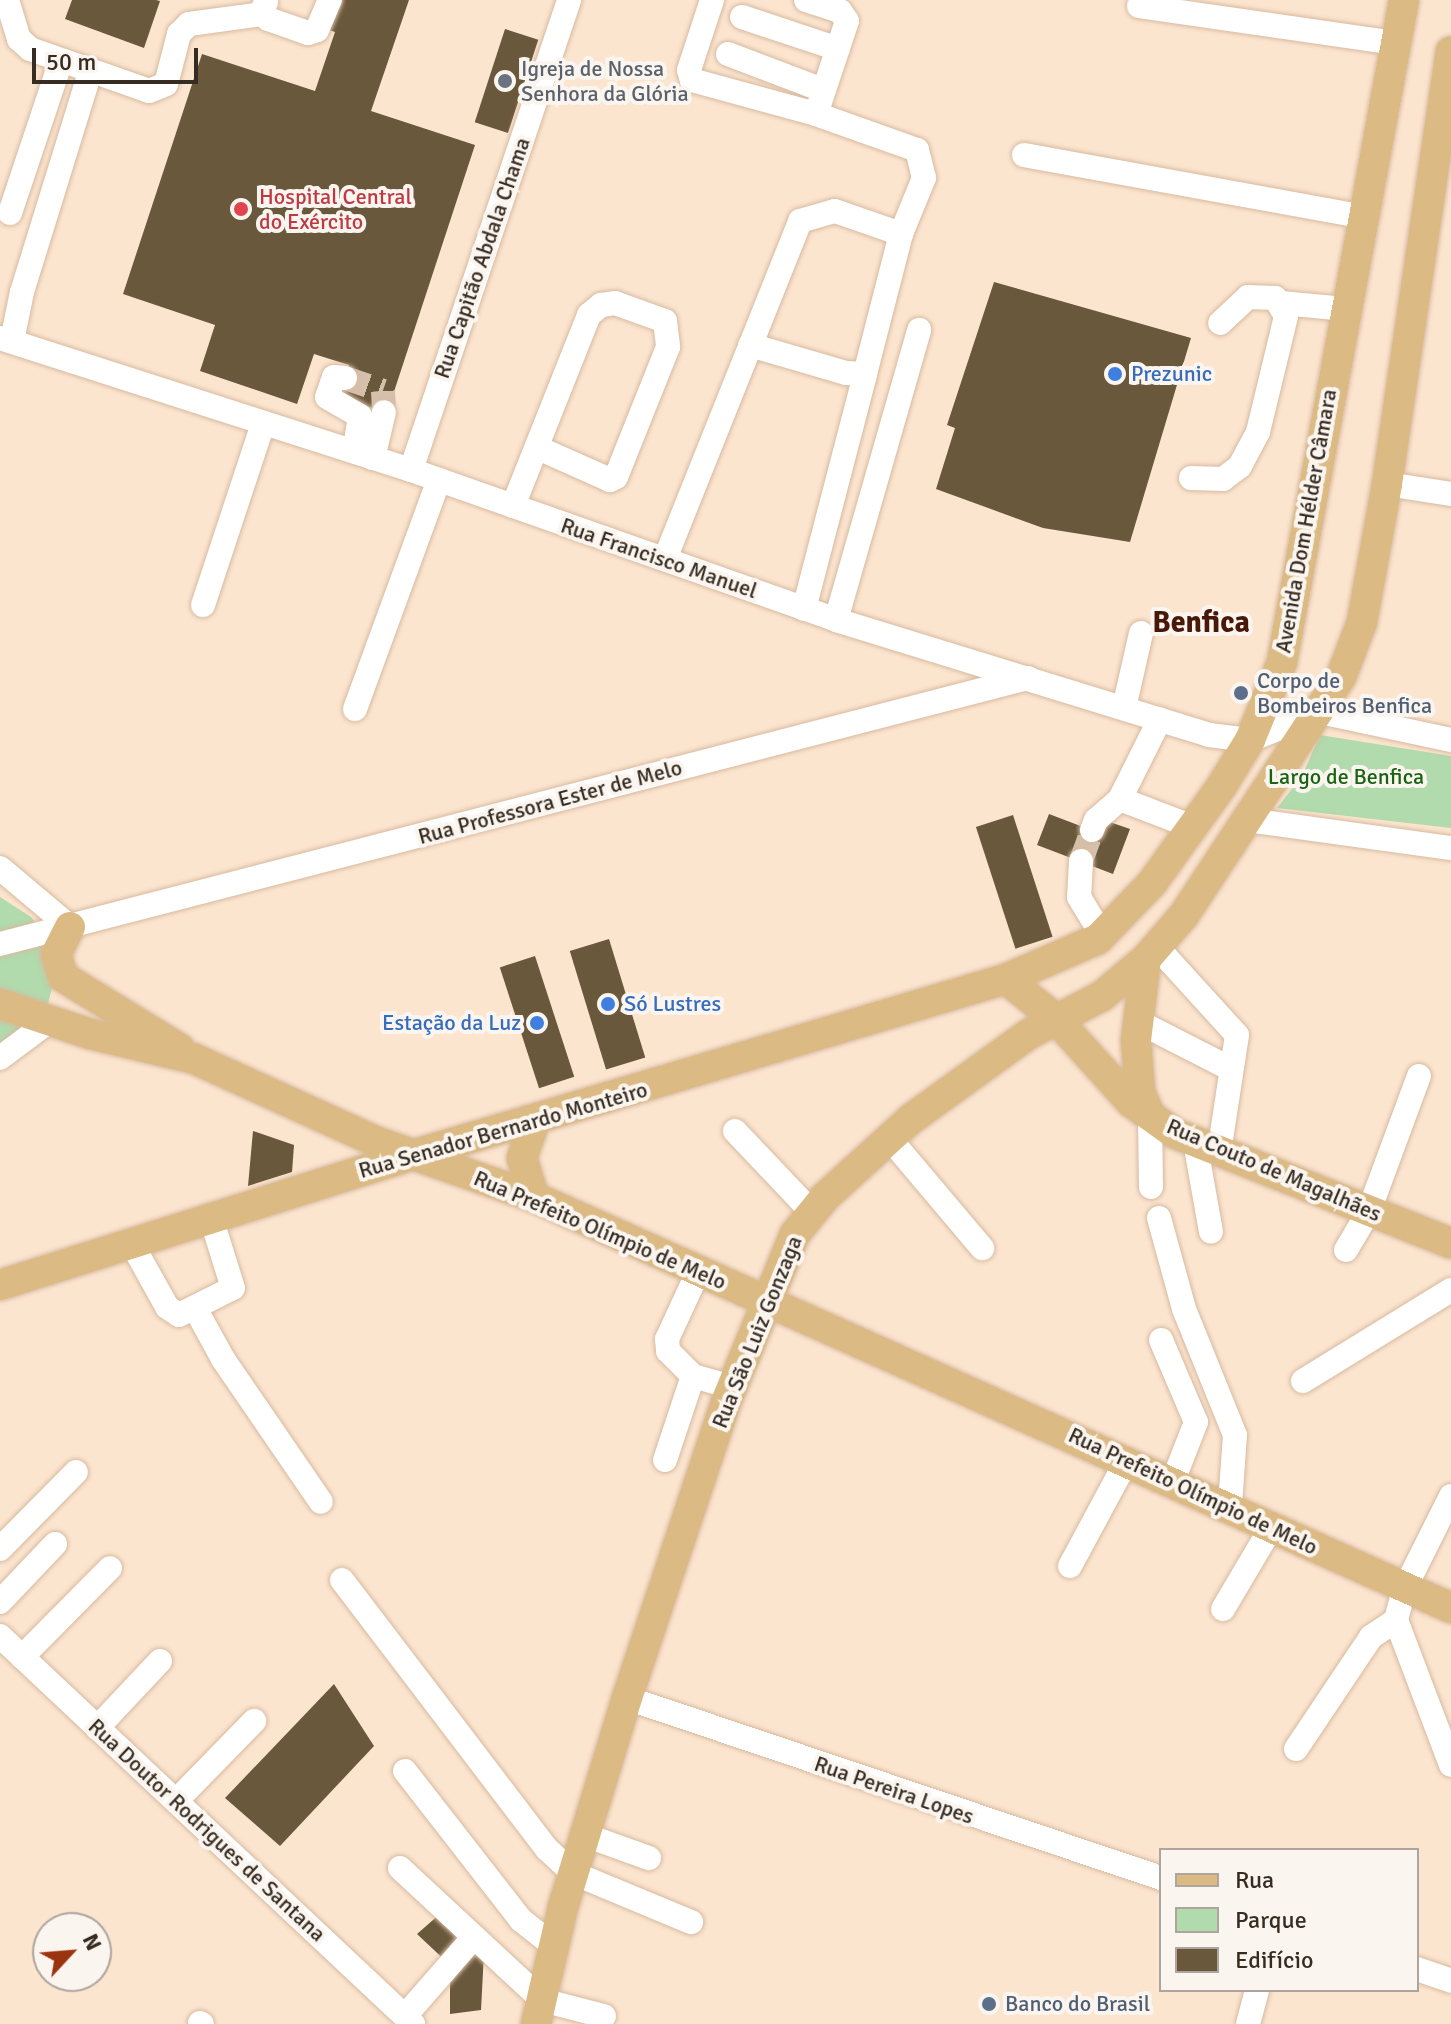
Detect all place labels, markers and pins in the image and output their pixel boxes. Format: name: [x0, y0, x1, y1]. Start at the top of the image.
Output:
place label: Igreja de Nossa Senhora da Glória: [521, 55, 689, 106]
marker: Igreja de Nossa Senhora da Glória: [496, 72, 514, 90]
place label: Hospital Central do Exército: [259, 183, 412, 234]
marker: Hospital Central do Exército: [230, 198, 252, 220]
place label: Prezunic: [1131, 361, 1212, 387]
marker: Prezunic: [1106, 365, 1124, 383]
place label: Corpo de Bombeiros Benfica: [1257, 667, 1432, 718]
marker: Corpo de Bombeiros Benfica: [1232, 684, 1250, 702]
place label: Só Lustres: [624, 991, 721, 1017]
marker: Só Lustres: [599, 995, 617, 1013]
place label: Estação da Luz: [382, 1010, 521, 1036]
marker: Estação da Luz: [528, 1014, 546, 1032]
place label: Banco do Brasil: [1005, 1991, 1150, 2017]
marker: Banco do Brasil: [980, 1995, 998, 2013]

